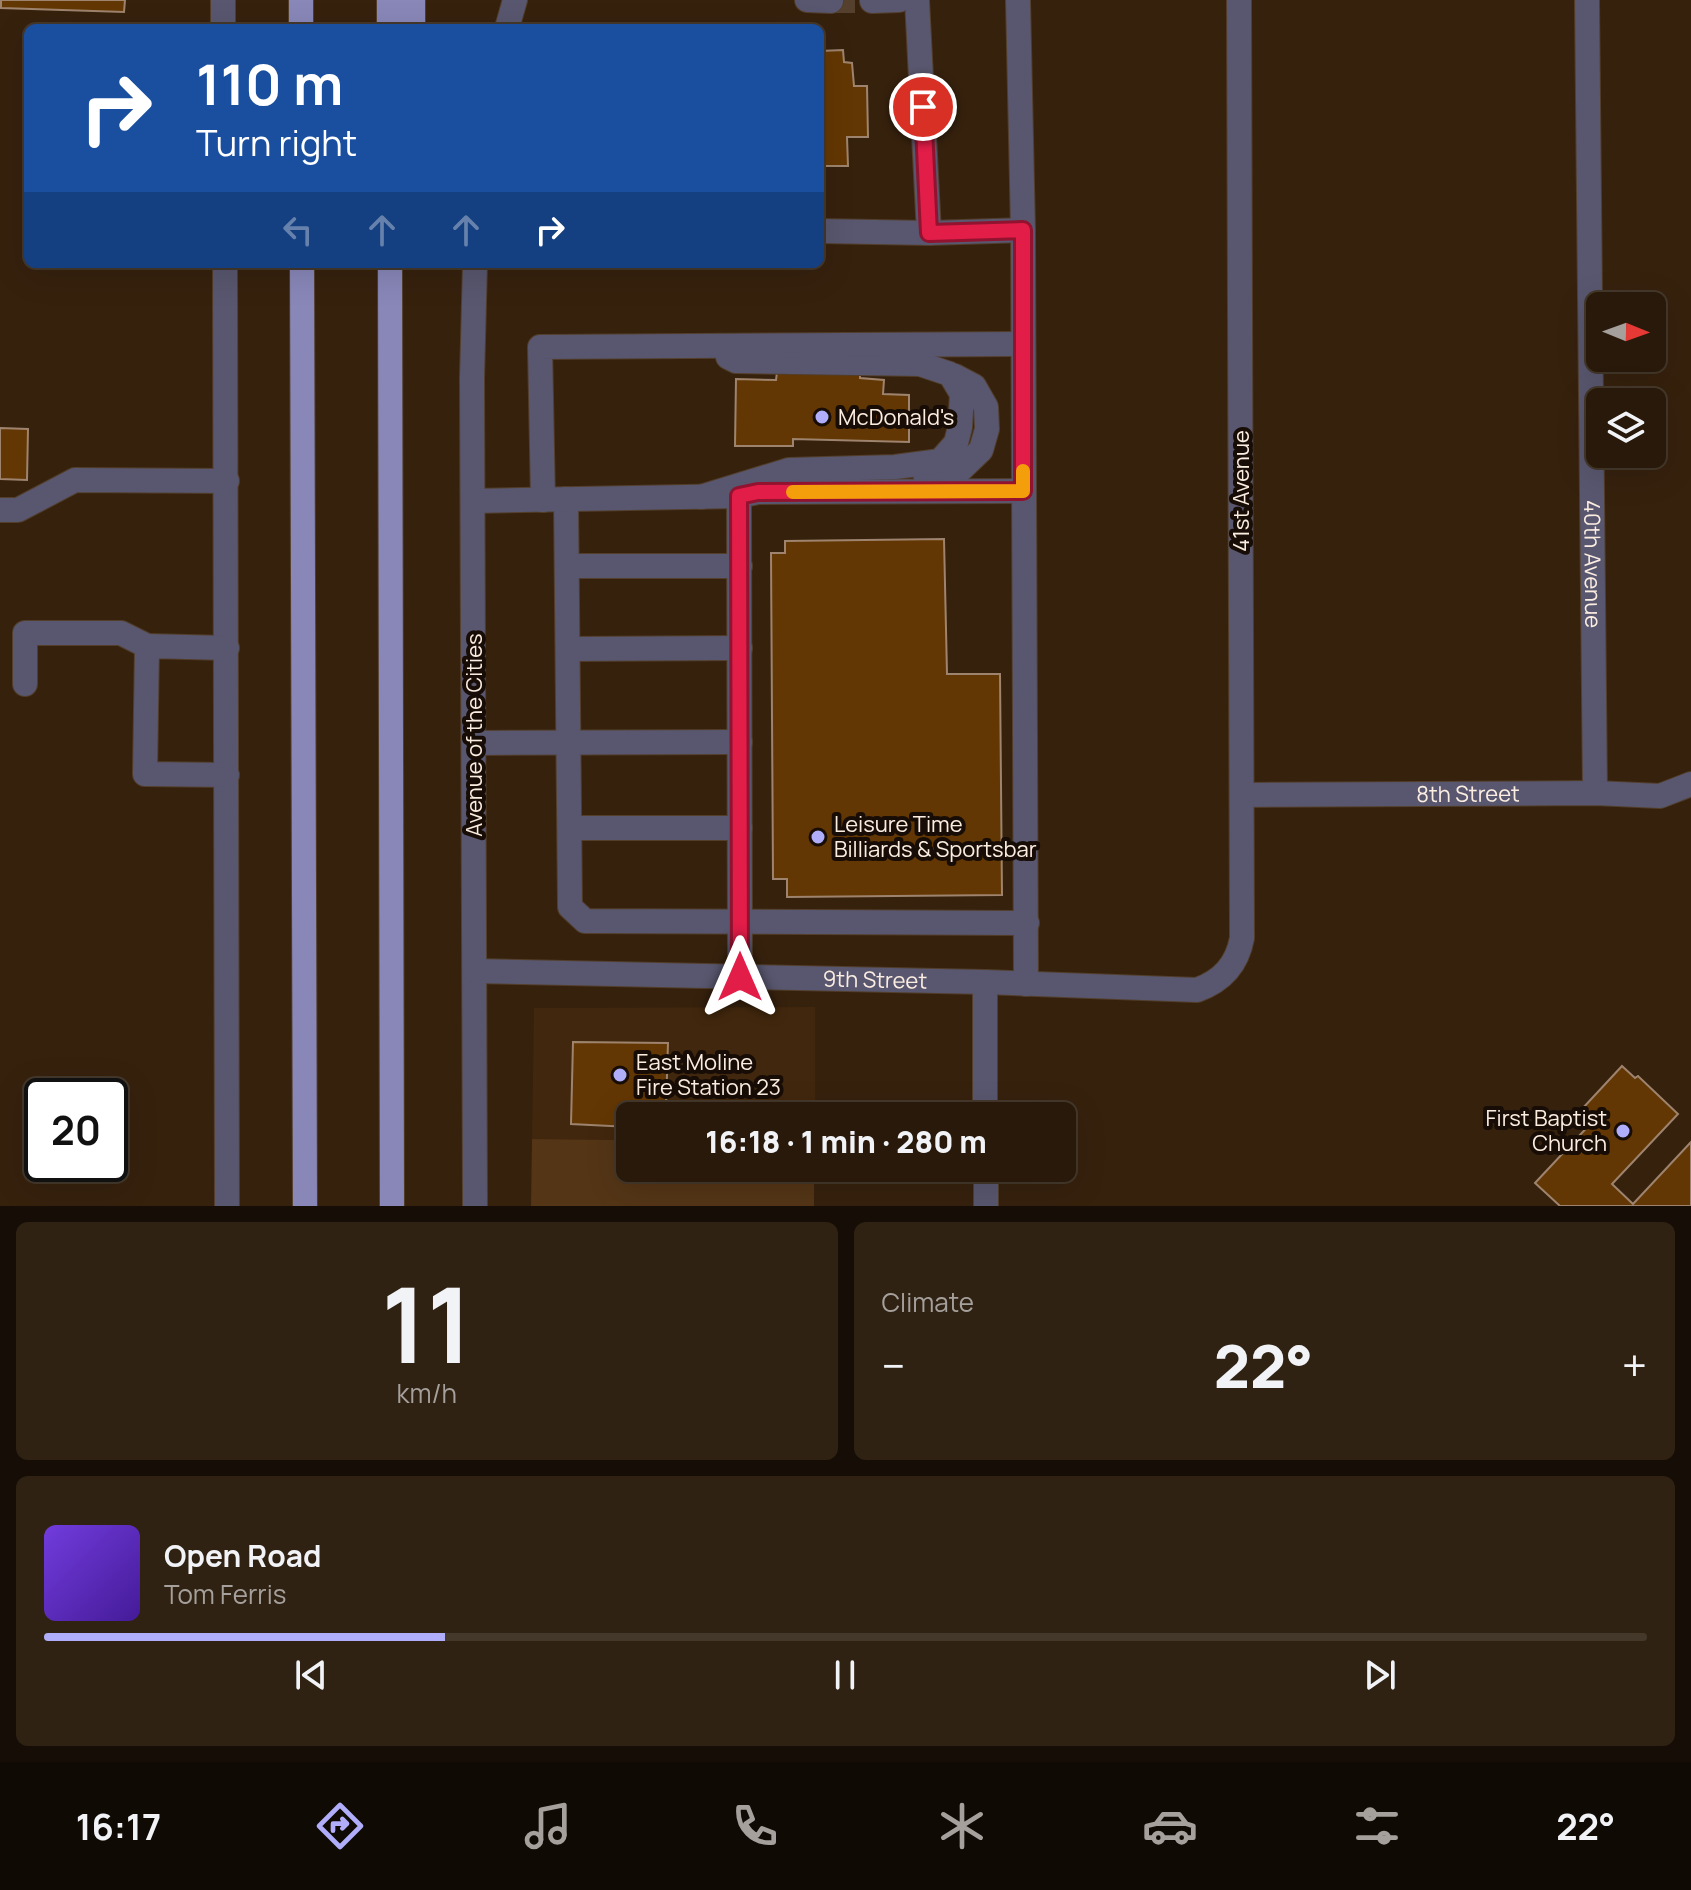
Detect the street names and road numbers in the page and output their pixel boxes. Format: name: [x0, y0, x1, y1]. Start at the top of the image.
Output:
street label: 41st Avenue: [1226, 430, 1256, 552]
street label: 40th Avenue: [1577, 500, 1608, 628]
street label: Avenue of the Cities: [459, 633, 489, 837]
street label: 8th Street: [1416, 778, 1520, 809]
street label: 9th Street: [822, 964, 928, 996]

